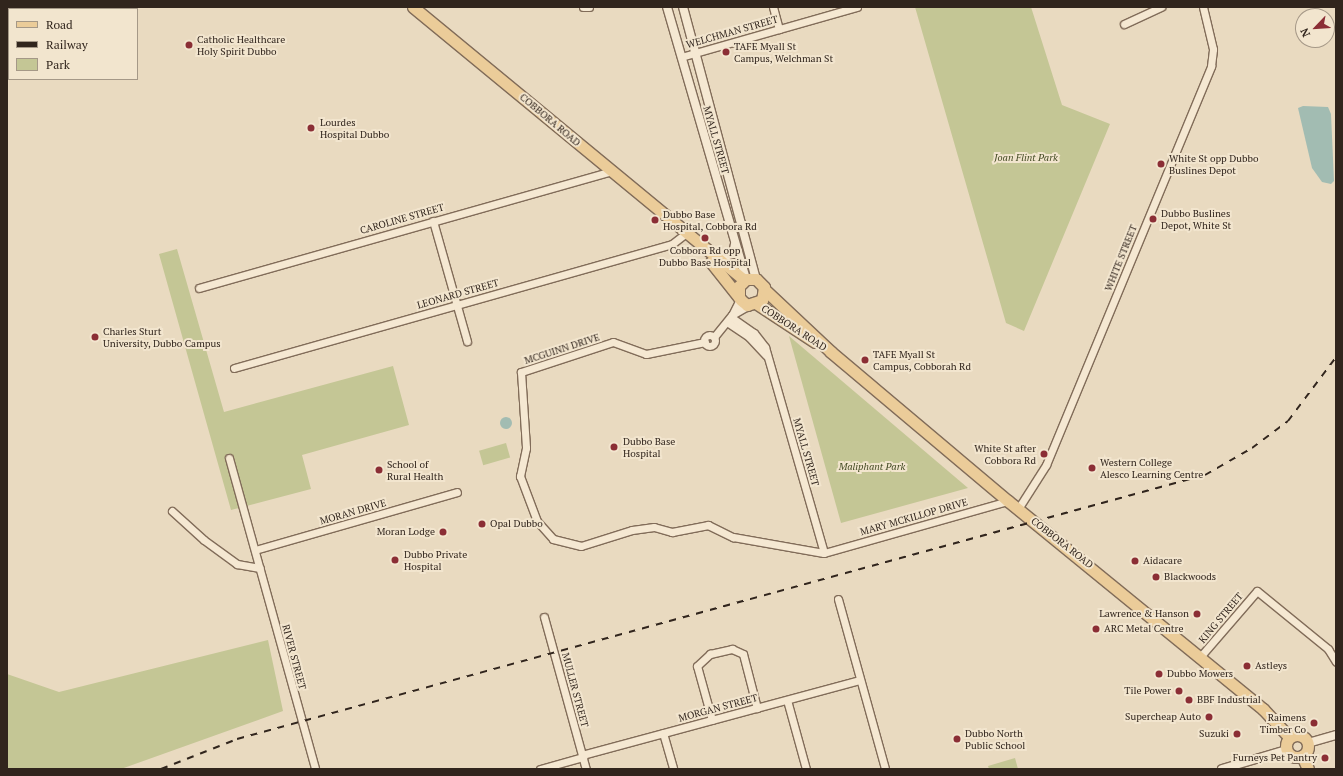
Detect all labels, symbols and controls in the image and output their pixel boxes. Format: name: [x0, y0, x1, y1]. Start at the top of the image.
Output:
legend: [8, 8, 138, 80]
north arrow: [1295, 8, 1335, 48]
street label: WELCHMAN STREET: [685, 13, 779, 51]
text: Road: [46, 17, 73, 32]
text: N: [1297, 26, 1313, 39]
place label: Catholic Healthcare Holy Spirit Dubbo: [197, 33, 285, 56]
text: Railway: [46, 37, 88, 52]
marker: Catholic Healthcare Holy Spirit Dubbo: [184, 40, 194, 50]
place label: TAFE Myall St Campus, Welchman St: [734, 40, 833, 64]
marker: TAFE Myall St Campus, Welchman St: [721, 47, 731, 57]
text: Park: [46, 57, 70, 72]
street label: COBBORA ROAD: [517, 91, 583, 149]
street label: MYALL STREET: [701, 105, 731, 175]
place label: Lourdes Hospital Dubbo: [320, 116, 389, 140]
marker: Lourdes Hospital Dubbo: [305, 122, 317, 134]
park label: Joan Flint Park: [994, 152, 1058, 164]
place label: White St opp Dubbo Buslines Depot: [1169, 152, 1258, 176]
marker: White St opp Dubbo Buslines Depot: [1156, 159, 1166, 169]
street label: CAROLINE STREET: [359, 201, 445, 237]
place label: Dubbo Buslines Depot, White St: [1161, 207, 1232, 230]
place label: Dubbo Base Hospital, Cobbora Rd: [663, 208, 757, 232]
marker: Dubbo Buslines Depot, White St: [1148, 214, 1158, 224]
marker: Dubbo Base Hospital, Cobbora Rd: [650, 215, 660, 225]
street label: WHITE STREET: [1102, 223, 1140, 293]
marker: Cobbora Rd opp Dubbo Base Hospital: [700, 233, 710, 243]
place label: Cobbora Rd opp Dubbo Base Hospital: [659, 244, 751, 268]
street label: LEONARD STREET: [416, 277, 500, 311]
street label: COBBORA ROAD: [759, 302, 829, 354]
place label: Charles Sturt University, Dubbo Campus: [103, 325, 221, 348]
street label: MCGUINN DRIVE: [523, 331, 601, 367]
marker: Charles Sturt University, Dubbo Campus: [90, 332, 100, 342]
place label: TAFE Myall St Campus, Cobborah Rd: [873, 348, 971, 372]
marker: TAFE Myall St Campus, Cobborah Rd: [860, 355, 870, 365]
street label: MYALL STREET: [791, 417, 821, 487]
place label: Dubbo Base Hospital: [623, 435, 675, 458]
marker: Dubbo Base Hospital: [608, 441, 620, 453]
place label: White St after Cobbora Rd: [974, 442, 1036, 466]
marker: White St after Cobbora Rd: [1039, 449, 1049, 459]
place label: Western College Alesco Learning Centre: [1100, 456, 1203, 480]
place label: School of Rural Health: [387, 458, 443, 482]
park label: Maliphant Park: [839, 461, 905, 473]
marker: Western College Alesco Learning Centre: [1087, 463, 1097, 473]
marker: School of Rural Health: [374, 465, 384, 475]
street label: MARY MCKILLOP DRIVE: [859, 496, 969, 538]
street label: MORAN DRIVE: [318, 497, 388, 527]
street label: COBBORA ROAD: [1028, 515, 1096, 571]
place label: Opal Dubbo: [490, 518, 543, 530]
marker: Opal Dubbo: [477, 519, 487, 529]
place label: Moran Lodge: [377, 526, 435, 538]
marker: Moran Lodge: [438, 527, 448, 537]
place label: Dubbo Private Hospital: [404, 548, 467, 572]
marker: Dubbo Private Hospital: [389, 554, 401, 566]
place label: Aidacare: [1143, 555, 1182, 567]
marker: Aidacare: [1130, 556, 1140, 566]
place label: Blackwoods: [1164, 571, 1216, 583]
marker: Blackwoods: [1151, 572, 1161, 582]
street label: KING STREET: [1196, 590, 1246, 646]
place label: Lawrence & Hanson: [1099, 608, 1189, 620]
marker: Lawrence & Hanson: [1192, 609, 1202, 619]
street label: RIVER STREET: [280, 623, 308, 691]
place label: ARC Metal Centre: [1104, 623, 1183, 635]
marker: ARC Metal Centre: [1091, 624, 1101, 634]
street label: MULLER STREET: [559, 651, 591, 729]
place label: Astleys: [1255, 660, 1287, 672]
marker: Astleys: [1242, 661, 1252, 671]
place label: Dubbo Mowers: [1167, 668, 1233, 680]
marker: Dubbo Mowers: [1154, 669, 1164, 679]
place label: Tile Power: [1124, 685, 1171, 697]
marker: Tile Power: [1174, 686, 1184, 696]
street label: MORGAN STREET: [677, 692, 759, 724]
place label: BBF Industrial: [1197, 694, 1261, 706]
marker: BBF Industrial: [1184, 695, 1194, 705]
place label: Supercheap Auto: [1125, 711, 1201, 723]
place label: Raimens Timber Co: [1260, 711, 1306, 734]
marker: Supercheap Auto: [1204, 712, 1214, 722]
marker: Raimens Timber Co: [1309, 718, 1319, 728]
place label: Dubbo North Public School: [965, 727, 1025, 750]
place label: Suzuki: [1199, 728, 1229, 740]
marker: Suzuki: [1232, 729, 1242, 739]
marker: Dubbo North Public School: [952, 734, 962, 744]
place label: Furneys Pet Pantry: [1233, 752, 1317, 764]
marker: Furneys Pet Pantry: [1320, 753, 1330, 763]

